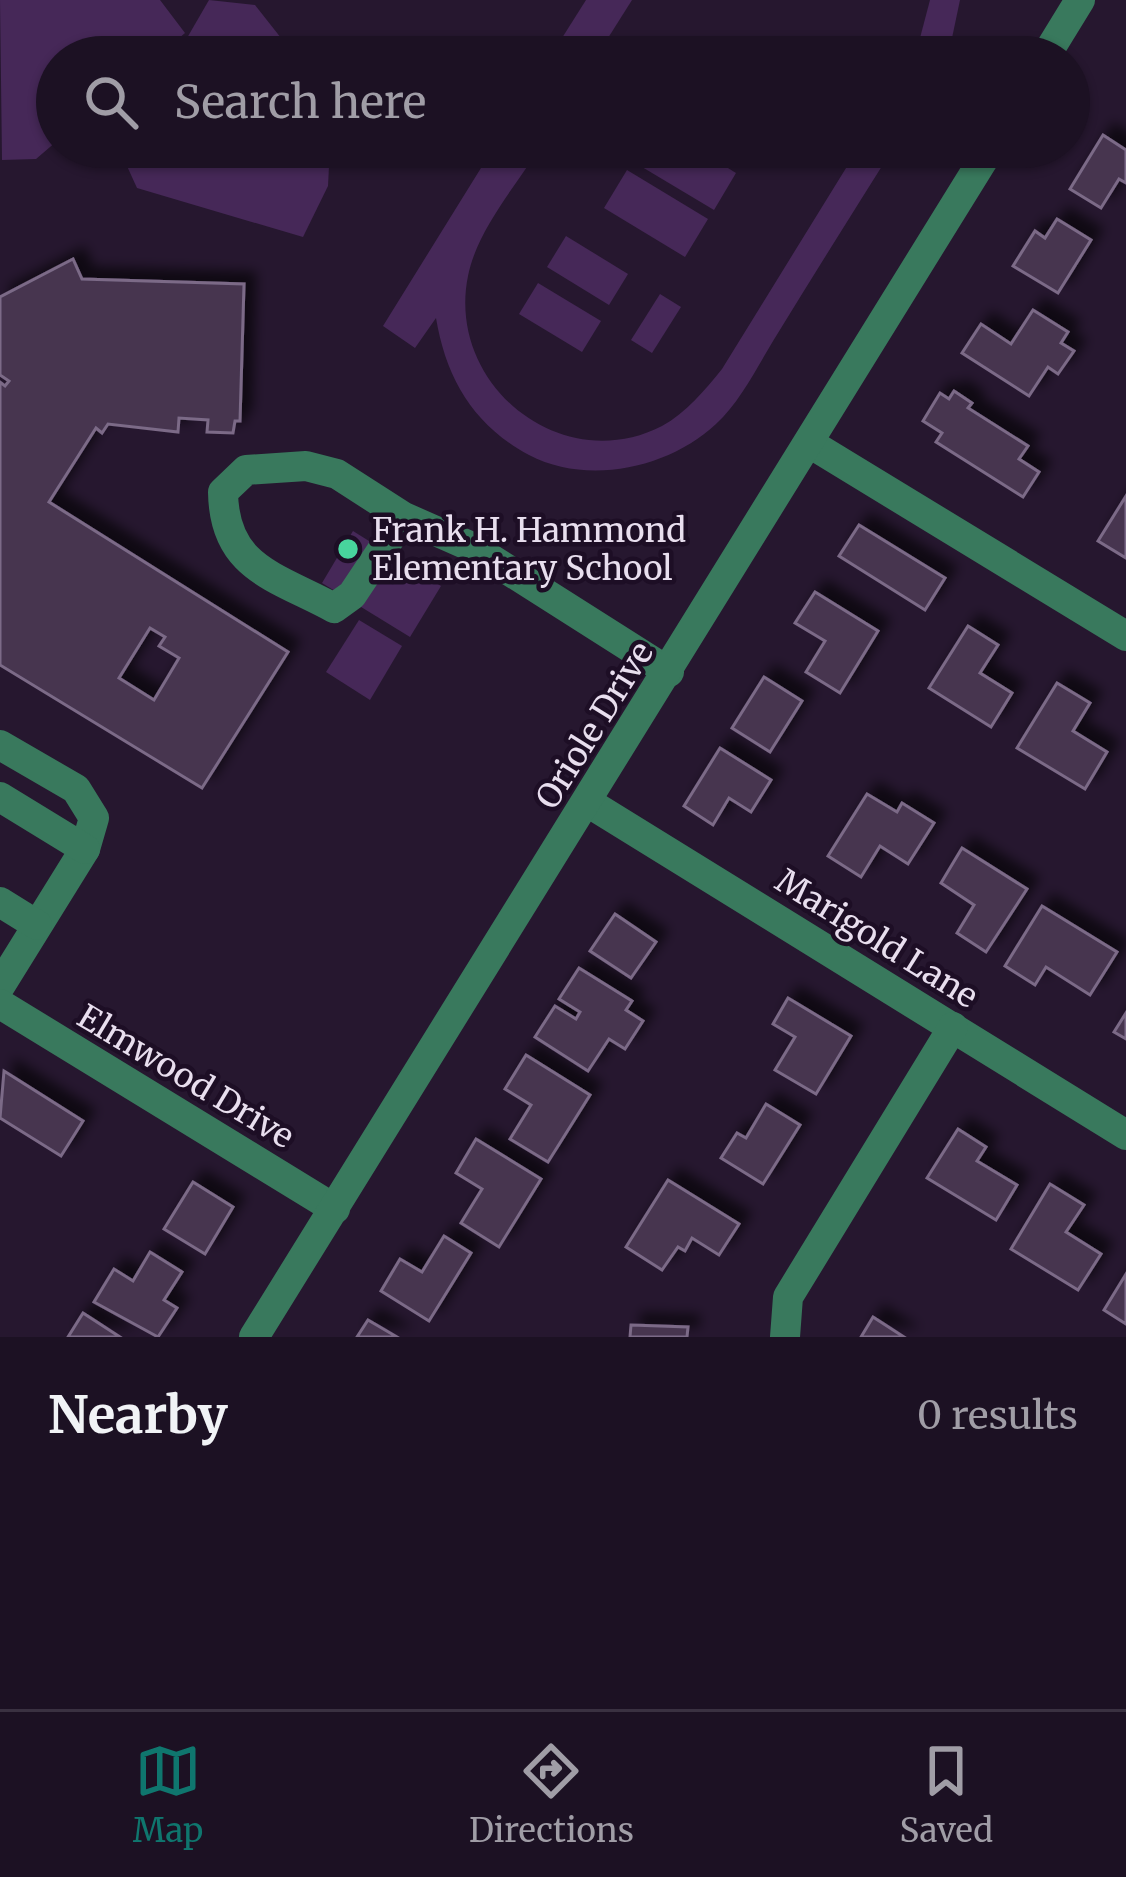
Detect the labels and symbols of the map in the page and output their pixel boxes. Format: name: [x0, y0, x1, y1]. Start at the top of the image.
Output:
place label: Frank H. Hammond Elementary School: [372, 510, 686, 589]
marker: Frank H. Hammond Elementary School: [335, 536, 361, 562]
street label: Oriole Drive: [527, 634, 662, 816]
street label: Marigold Lane: [768, 860, 985, 1017]
street label: Elmwood Drive: [70, 996, 301, 1157]

